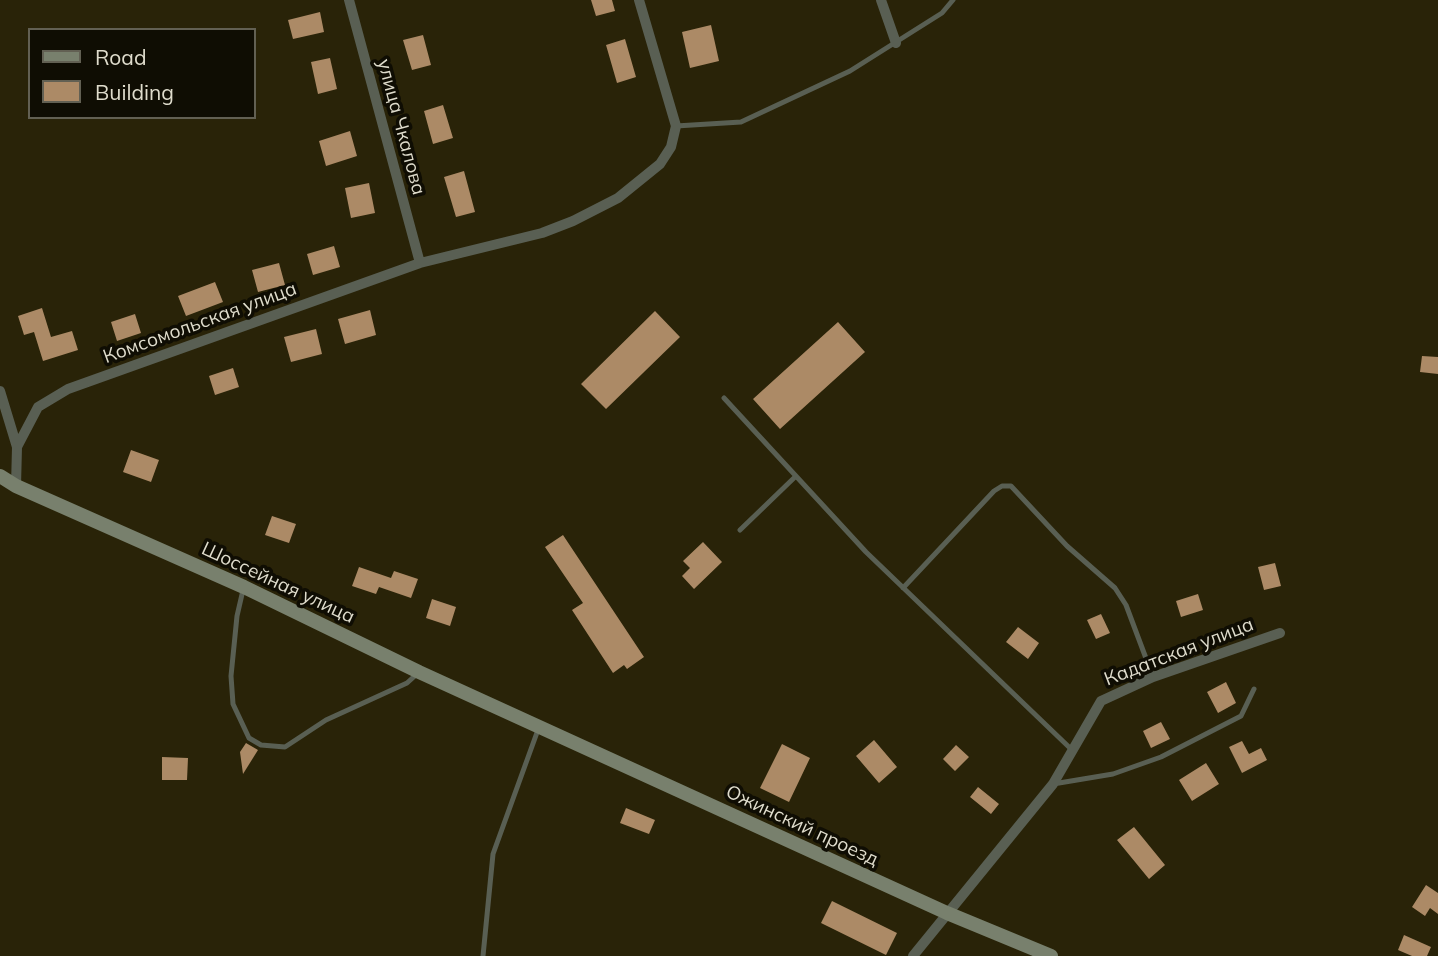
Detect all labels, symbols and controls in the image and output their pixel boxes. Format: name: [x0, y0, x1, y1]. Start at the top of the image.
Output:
legend: [28, 28, 256, 119]
text: Road: [95, 44, 146, 70]
street label: улица Чкалова: [372, 57, 430, 197]
text: Building: [95, 79, 174, 105]
street label: Комсомольская улица: [100, 277, 300, 369]
street label: Шоссейная улица: [198, 538, 358, 628]
street label: Кадатская улица: [1101, 613, 1257, 691]
street label: Ожинский проезд: [722, 781, 882, 871]

